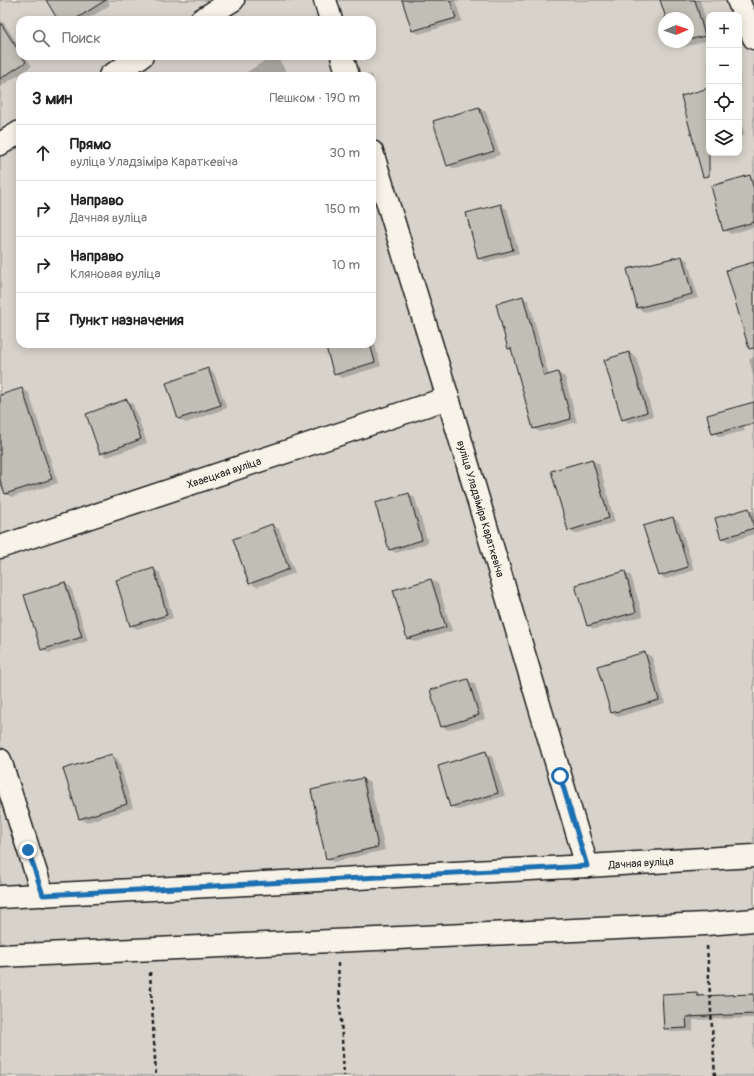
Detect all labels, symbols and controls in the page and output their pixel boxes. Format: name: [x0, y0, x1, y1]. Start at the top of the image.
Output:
north arrow: [658, 12, 694, 48]
map controls: [706, 12, 742, 156]
button: +: [706, 12, 742, 48]
search box: [16, 16, 376, 60]
icon: search: [30, 27, 52, 49]
text: Поиск: [62, 29, 101, 48]
button: −: [706, 48, 742, 84]
button: locate: [706, 84, 742, 120]
text: 3 мин: [32, 88, 72, 109]
text: Пешком · 190 m: [269, 90, 360, 106]
button: layers: [706, 120, 742, 156]
text: Прямо: [70, 135, 111, 154]
icon: ahead: [32, 142, 54, 164]
text: 30 m: [330, 145, 360, 161]
text: вуліца Уладзіміра Караткевіча: [70, 154, 238, 170]
text: Направо: [70, 191, 124, 210]
icon: right: [32, 198, 54, 220]
text: 150 m: [325, 201, 360, 217]
text: Дачная вуліца: [70, 210, 147, 226]
text: Направо: [70, 247, 124, 266]
icon: right: [32, 254, 54, 276]
text: 10 m: [332, 257, 360, 273]
text: Кляновая вуліца: [70, 266, 161, 282]
icon: arrive: [32, 310, 54, 332]
text: Пункт назначения: [70, 311, 184, 330]
street label: вуліца Уладзіміра Караткевіча: [454, 439, 507, 579]
street label: Хваецкая вуліца: [185, 455, 263, 491]
route start: [551, 767, 569, 785]
route end: [19, 841, 37, 859]
street label: Дачная вуліца: [607, 855, 674, 872]

